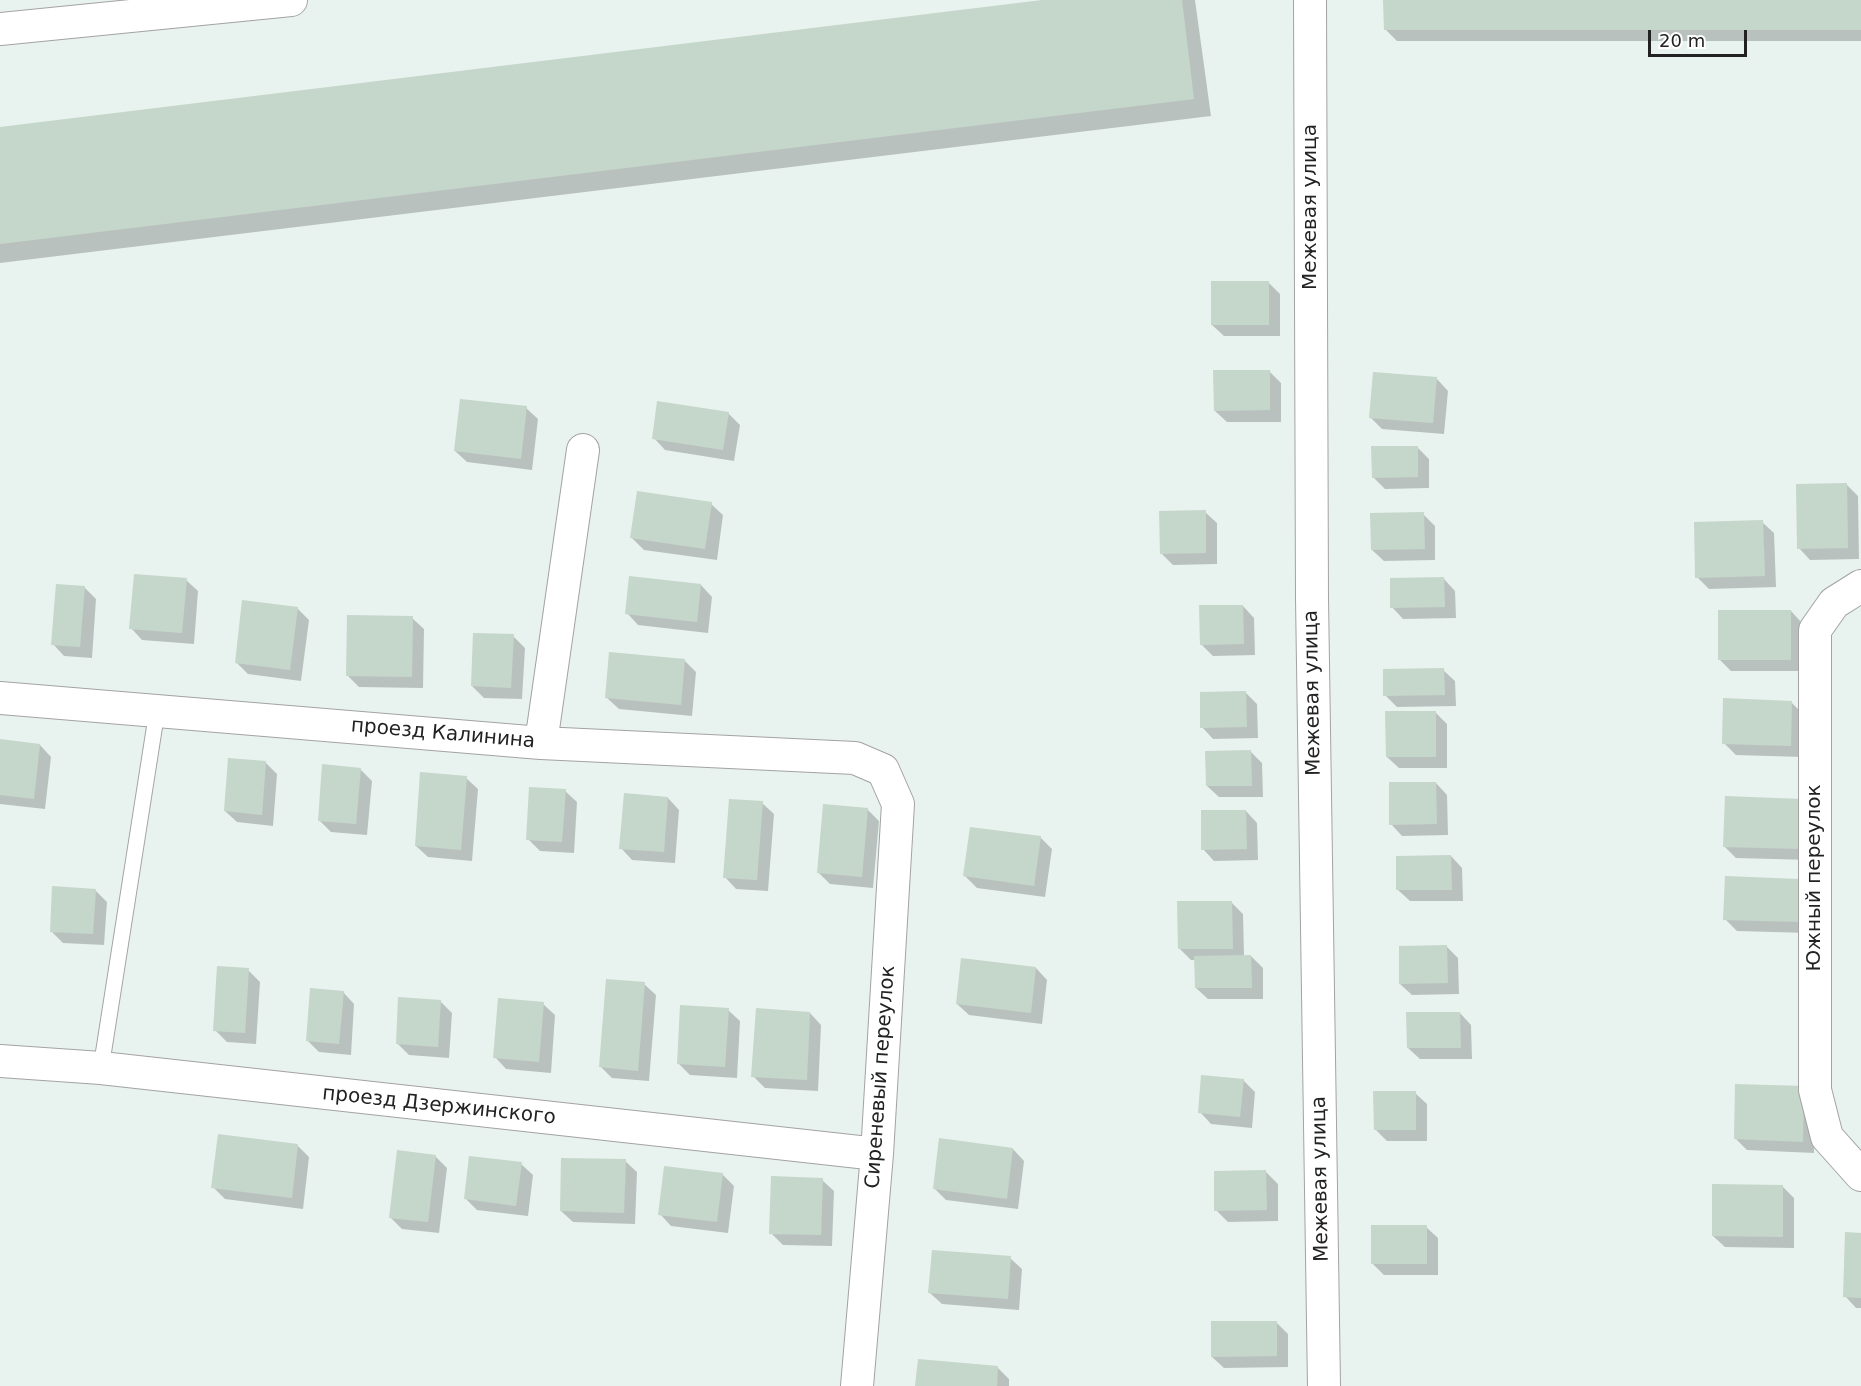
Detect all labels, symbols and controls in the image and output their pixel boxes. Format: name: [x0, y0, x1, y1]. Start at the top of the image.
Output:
scale bar: [1651, 18, 1750, 56]
text: 20 m: [1659, 30, 1705, 51]
street label: Межевая улица: [1299, 124, 1323, 290]
street label: Межевая улица: [1300, 610, 1326, 776]
street label: проезд Калинина: [350, 714, 536, 754]
street label: Южный переулок: [1803, 784, 1827, 972]
street label: Сиреневый переулок: [861, 965, 901, 1189]
street label: проезд Дзержинского: [321, 1082, 557, 1130]
street label: Межевая улица: [1308, 1096, 1334, 1262]

